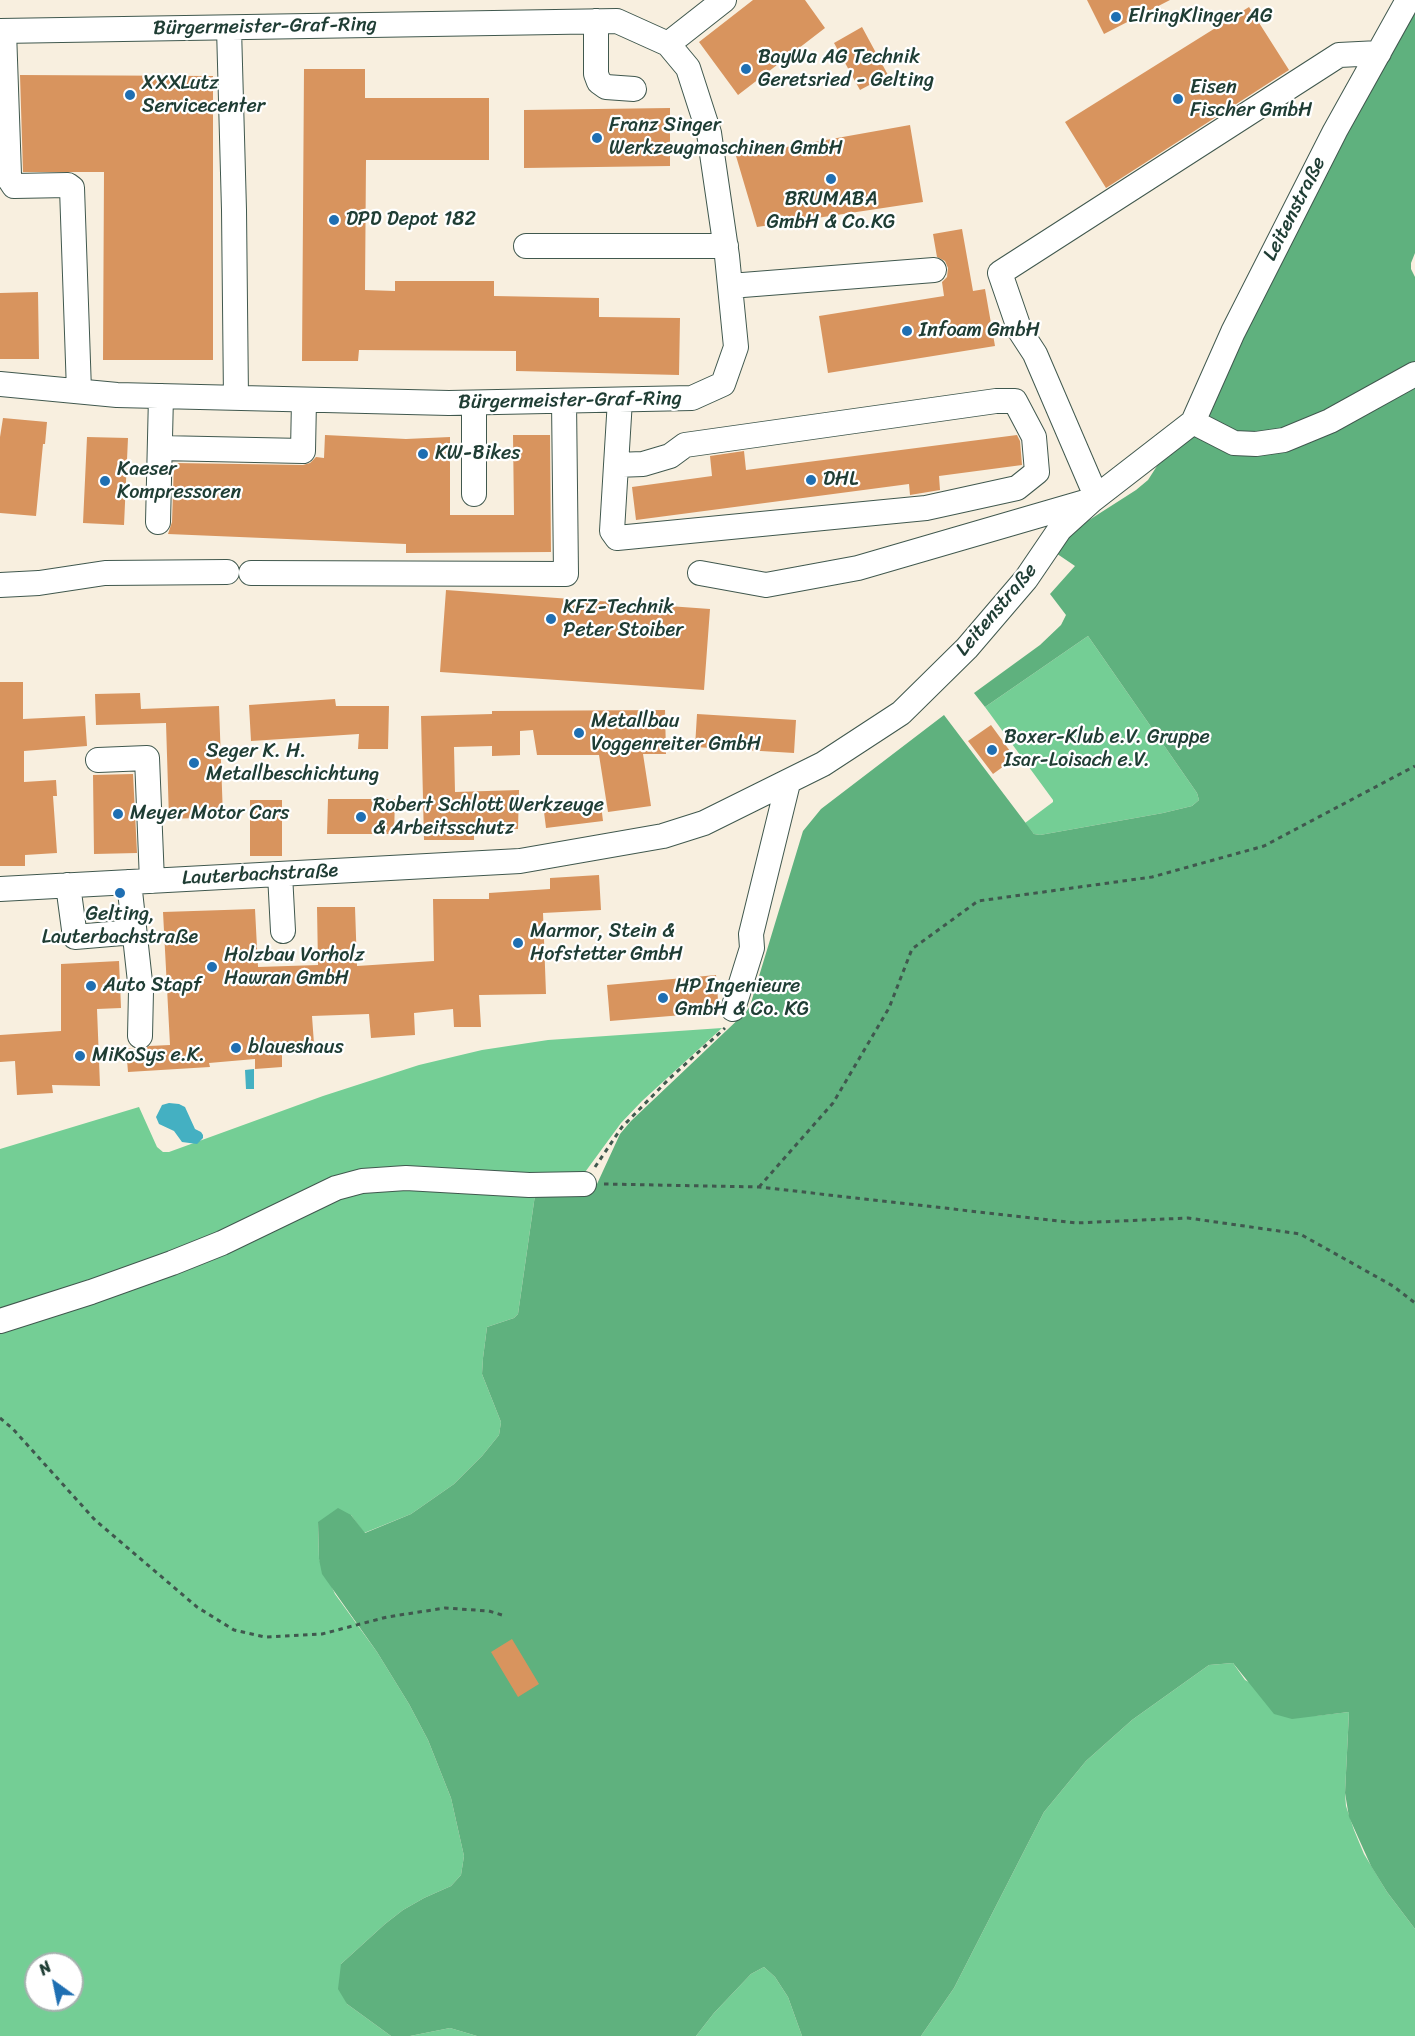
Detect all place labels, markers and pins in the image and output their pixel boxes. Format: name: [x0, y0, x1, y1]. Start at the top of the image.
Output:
place label: ElringKlinger AG: [1128, 5, 1272, 29]
marker: ElringKlinger AG: [1109, 10, 1123, 24]
place label: BayWa AG Technik Geretsried - Gelting: [758, 46, 934, 93]
marker: BayWa AG Technik Geretsried - Gelting: [739, 62, 753, 76]
place label: XXXLutz Servicecenter: [142, 72, 265, 119]
place label: Eisen Fischer GmbH: [1190, 76, 1312, 123]
marker: XXXLutz Servicecenter: [123, 88, 137, 102]
marker: Eisen Fischer GmbH: [1171, 92, 1185, 106]
place label: Franz Singer Werkzeugmaschinen GmbH: [609, 114, 843, 161]
marker: Franz Singer Werkzeugmaschinen GmbH: [590, 131, 604, 145]
marker: BRUMABA GmbH & Co.KG: [824, 172, 838, 186]
place label: BRUMABA GmbH & Co.KG: [766, 188, 896, 235]
place label: DPD Depot 182: [346, 208, 476, 232]
marker: DPD Depot 182: [327, 213, 341, 227]
place label: Infoam GmbH: [919, 319, 1040, 343]
marker: Infoam GmbH: [900, 324, 914, 338]
place label: KW-Bikes: [435, 442, 521, 466]
marker: KW-Bikes: [416, 447, 430, 461]
place label: Kaeser Kompressoren: [117, 458, 241, 505]
place label: DHL: [823, 468, 858, 492]
marker: DHL: [804, 473, 818, 487]
marker: Kaeser Kompressoren: [98, 474, 112, 488]
place label: KFZ-Technik Peter Stoiber: [563, 596, 683, 643]
marker: KFZ-Technik Peter Stoiber: [544, 612, 558, 626]
place label: Metallbau Voggenreiter GmbH: [591, 710, 761, 757]
marker: Metallbau Voggenreiter GmbH: [572, 726, 586, 740]
place label: Boxer-Klub e.V. Gruppe Isar-Loisach e.V.: [1004, 726, 1210, 773]
place label: Seger K. H. Metallbeschichtung: [206, 740, 379, 787]
marker: Boxer-Klub e.V. Gruppe Isar-Loisach e.V.: [985, 743, 999, 757]
marker: Seger K. H. Metallbeschichtung: [187, 756, 201, 770]
place label: Robert Schlott Werkzeuge & Arbeitsschutz: [373, 794, 604, 841]
place label: Meyer Motor Cars: [130, 802, 289, 826]
marker: Meyer Motor Cars: [111, 807, 125, 821]
marker: Robert Schlott Werkzeuge & Arbeitsschutz: [354, 810, 368, 824]
marker: Gelting, Lauterbachstraße: [113, 886, 127, 900]
place label: Gelting, Lauterbachstraße: [42, 903, 198, 950]
place label: Marmor, Stein & Hofstetter GmbH: [530, 920, 683, 967]
marker: Marmor, Stein & Hofstetter GmbH: [511, 936, 525, 950]
place label: Holzbau Vorholz Hawran GmbH: [224, 944, 365, 991]
marker: Holzbau Vorholz Hawran GmbH: [205, 960, 219, 974]
place label: Auto Stapf: [103, 974, 202, 998]
place label: HP Ingenieure GmbH & Co. KG: [675, 975, 809, 1022]
marker: Auto Stapf: [84, 979, 98, 993]
marker: HP Ingenieure GmbH & Co. KG: [656, 991, 670, 1005]
place label: blaueshaus: [248, 1036, 344, 1060]
marker: blaueshaus: [229, 1041, 243, 1055]
place label: MiKoSys e.K.: [92, 1044, 205, 1068]
marker: MiKoSys e.K.: [73, 1049, 87, 1063]

